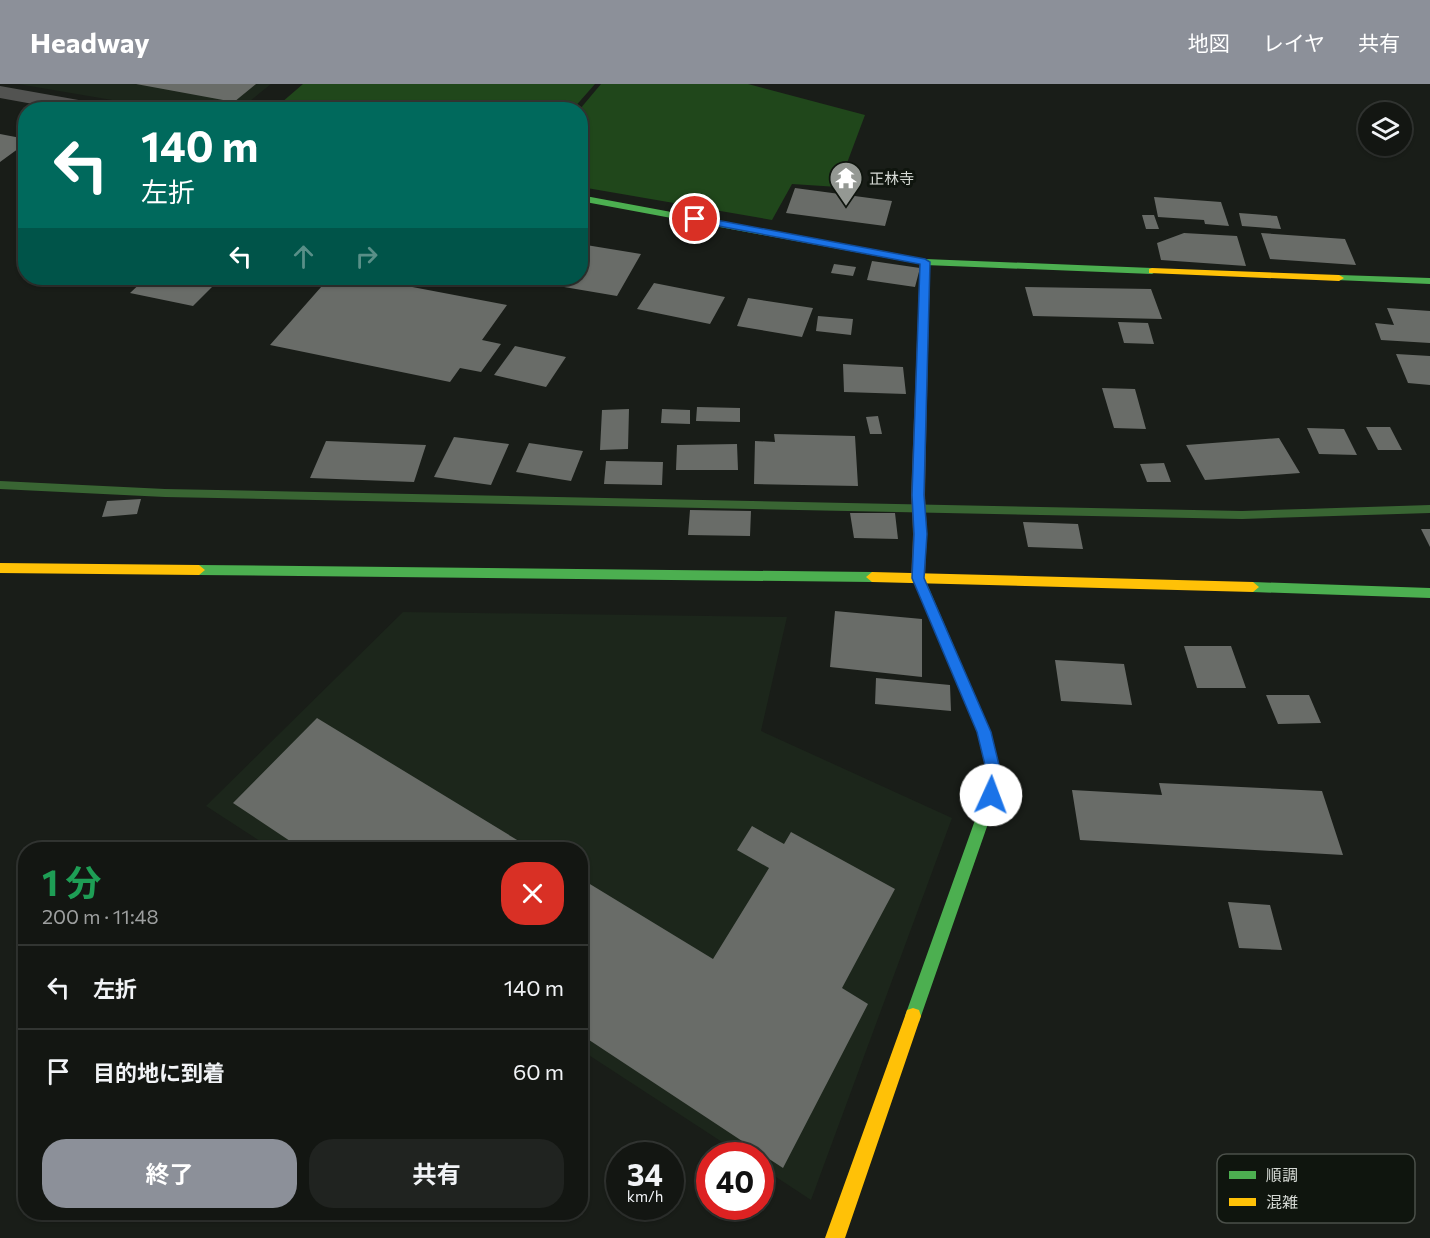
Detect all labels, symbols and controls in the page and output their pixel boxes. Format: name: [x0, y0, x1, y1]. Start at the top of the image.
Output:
text: Headway: [30, 25, 150, 59]
text: 地図: [1188, 30, 1230, 55]
text: レイヤ: [1263, 30, 1325, 55]
text: 共有: [1358, 30, 1400, 55]
map controls: [1358, 102, 1412, 156]
button: layers: [1358, 102, 1412, 156]
text: 140 m: [141, 119, 258, 171]
icon: left: [42, 126, 120, 204]
temple icon: 正林寺: [828, 160, 864, 207]
place label: 正林寺: [869, 169, 914, 187]
text: 左折: [141, 175, 195, 208]
pin: [669, 193, 720, 244]
icon: arrive: [678, 202, 711, 235]
icon: left: [224, 240, 257, 273]
icon: ahead: [287, 240, 320, 273]
icon: right: [350, 240, 383, 273]
position arrow: [959, 763, 1023, 827]
text: 1 分: [42, 859, 101, 903]
button: close: [501, 862, 564, 925]
text: 200 m · 11:48: [42, 904, 159, 928]
icon: left: [42, 971, 75, 1004]
text: 140 m: [504, 974, 564, 1001]
text: 左折: [93, 975, 137, 1002]
icon: arrive: [42, 1055, 75, 1088]
text: 60 m: [513, 1058, 564, 1085]
text: 目的地に到着: [93, 1059, 225, 1086]
button: 終了: [42, 1139, 297, 1208]
button: 共有: [309, 1139, 564, 1208]
speed limit sign: 40: [696, 1142, 774, 1220]
legend: [1217, 1154, 1415, 1223]
text: 34: [627, 1155, 663, 1192]
text: 順調: [1266, 1165, 1298, 1184]
text: km/h: [627, 1187, 663, 1205]
text: 混雑: [1266, 1192, 1298, 1211]

